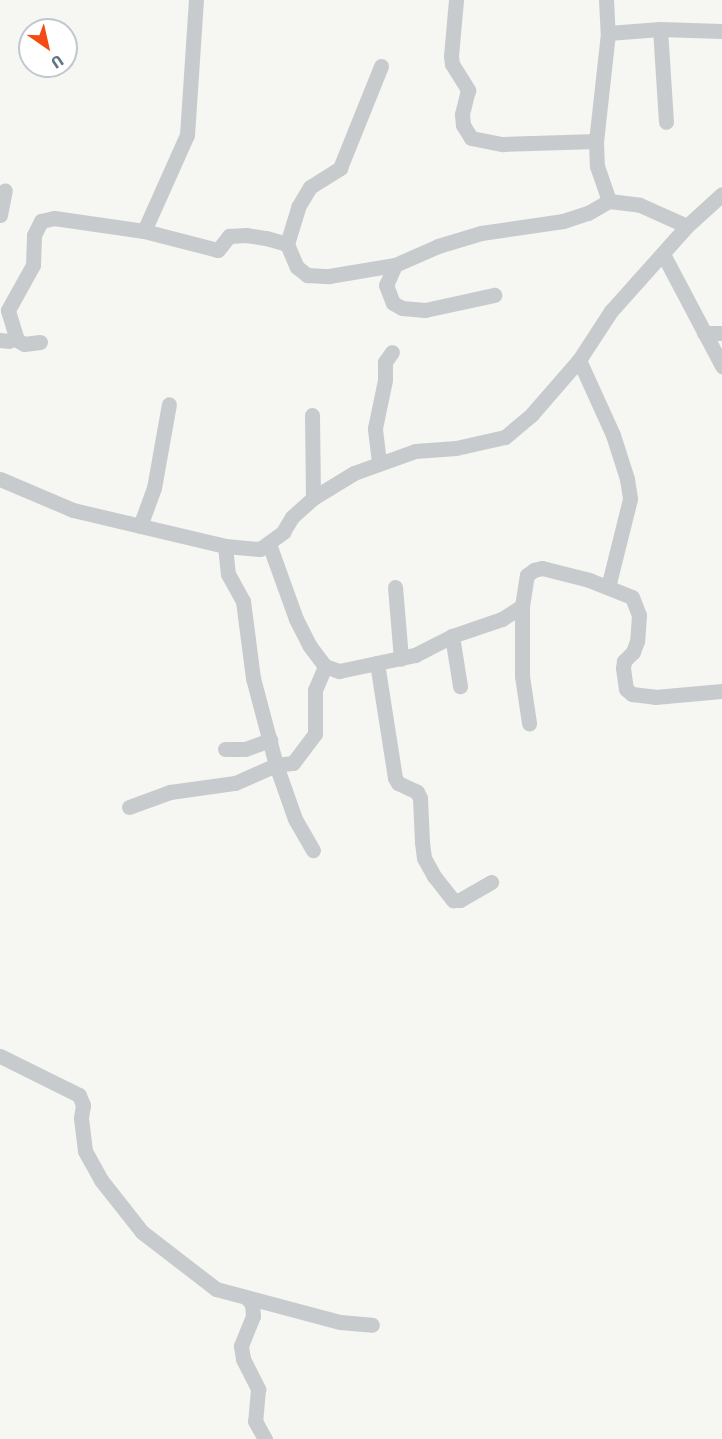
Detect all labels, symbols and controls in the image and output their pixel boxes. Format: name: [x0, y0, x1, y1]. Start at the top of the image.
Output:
north arrow: [18, 18, 78, 78]
text: U: [48, 51, 67, 72]

